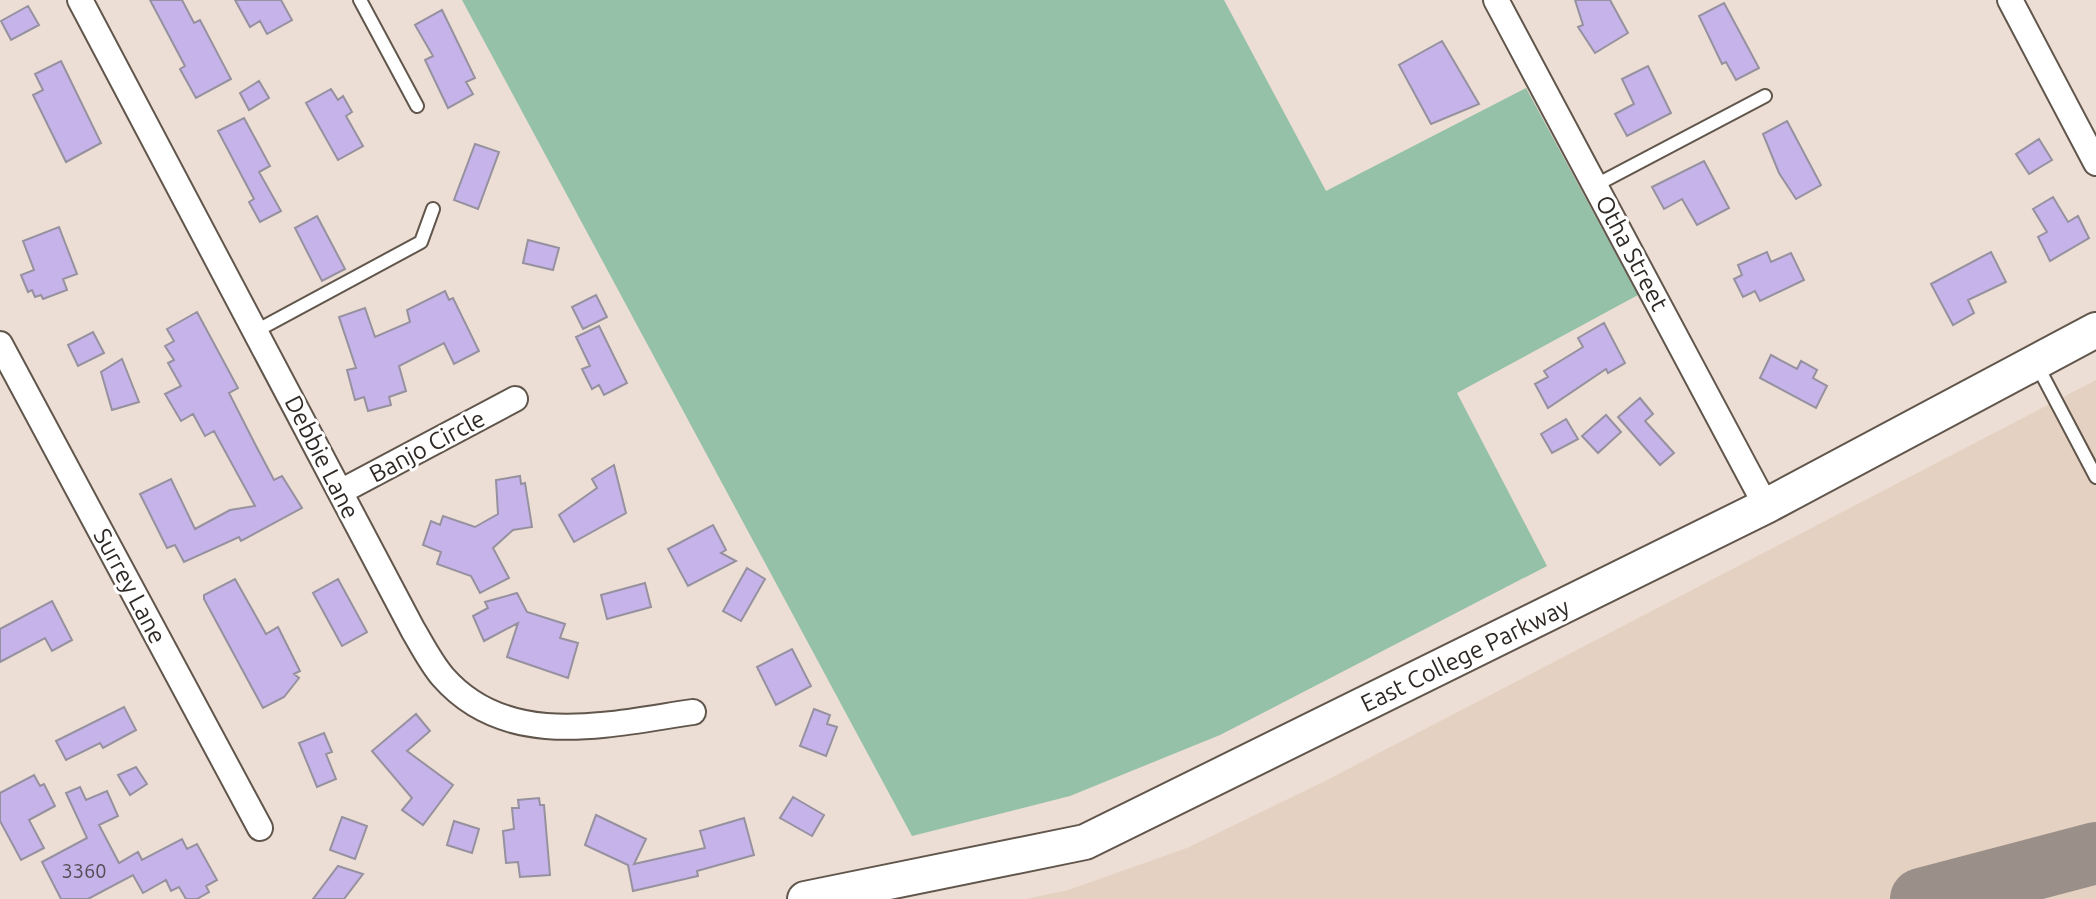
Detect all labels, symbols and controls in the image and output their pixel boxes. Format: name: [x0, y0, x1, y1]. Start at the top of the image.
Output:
street label: Otha Street: [1590, 191, 1674, 316]
street label: Debbie Lane: [279, 391, 365, 523]
street label: Banjo Circle: [365, 404, 489, 488]
street label: Surrey Lane: [88, 524, 172, 648]
street label: East College Parkway: [1356, 593, 1574, 717]
house number: 3360: [61, 859, 107, 882]

